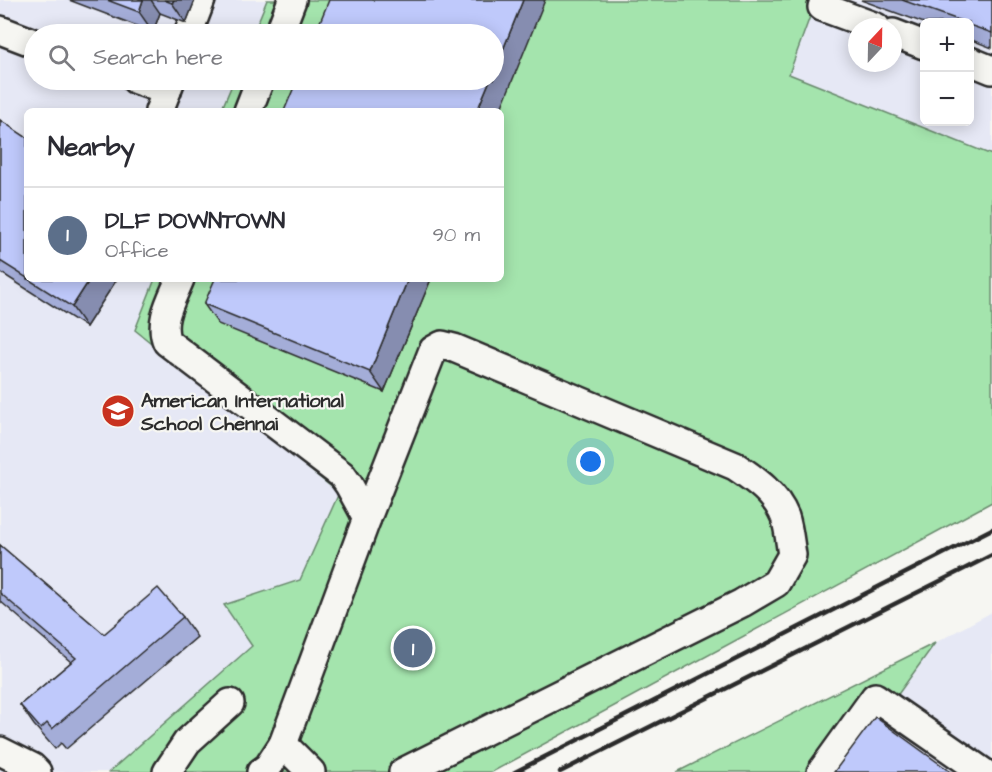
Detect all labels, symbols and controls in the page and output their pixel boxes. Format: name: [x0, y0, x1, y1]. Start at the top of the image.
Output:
north arrow: [848, 18, 902, 72]
map controls: [920, 18, 974, 126]
button: +: [920, 18, 974, 72]
search box: [24, 24, 504, 90]
icon: search: [45, 41, 78, 74]
text: Search here: [93, 42, 223, 73]
button: −: [920, 72, 974, 126]
text: Nearby: [48, 129, 135, 165]
text: DLF DOWNTOWN: [105, 206, 285, 237]
text: 1: [66, 221, 69, 249]
text: 90 m: [432, 221, 480, 249]
text: Office: [105, 237, 169, 265]
place label: American International School Chennai: [140, 387, 344, 438]
school or university icon: American International School Chennai: [100, 393, 136, 429]
your location: [576, 447, 605, 476]
pin: 1: [394, 626, 432, 670]

